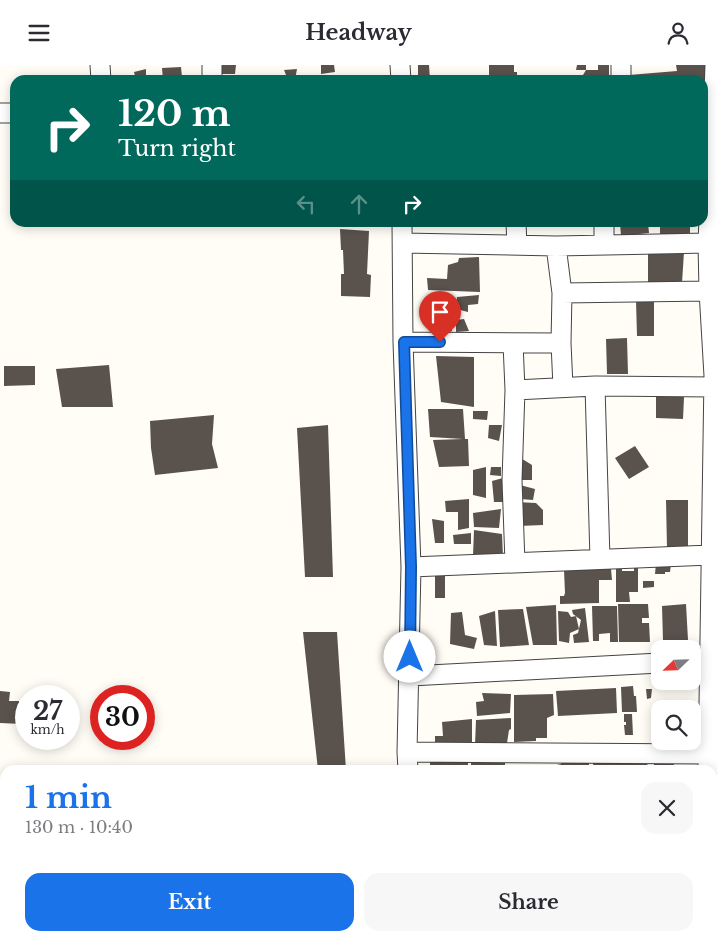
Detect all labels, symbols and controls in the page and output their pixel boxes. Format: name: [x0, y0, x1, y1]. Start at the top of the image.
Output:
icon: menu: [25, 19, 53, 47]
text: Headway: [305, 19, 412, 46]
icon: person: [664, 19, 692, 47]
text: 120 m: [118, 92, 231, 135]
icon: right: [35, 95, 100, 160]
text: Turn right: [118, 135, 236, 162]
icon: left: [292, 190, 320, 218]
icon: ahead: [345, 190, 373, 218]
icon: right: [398, 190, 426, 218]
pin: [419, 291, 461, 342]
icon: arrive: [426, 298, 454, 326]
position arrow: [383, 630, 435, 682]
north arrow: [651, 640, 701, 690]
map controls: [651, 640, 701, 750]
speed limit sign: 30: [90, 685, 155, 750]
text: 27: [33, 696, 62, 727]
button: search: [651, 700, 701, 750]
text: km/h: [30, 722, 65, 737]
text: 1 min: [25, 779, 112, 816]
button: close: [641, 782, 693, 834]
text: 130 m · 10:40: [25, 817, 133, 837]
button: Exit: [25, 873, 354, 931]
button: Share: [364, 873, 693, 931]

